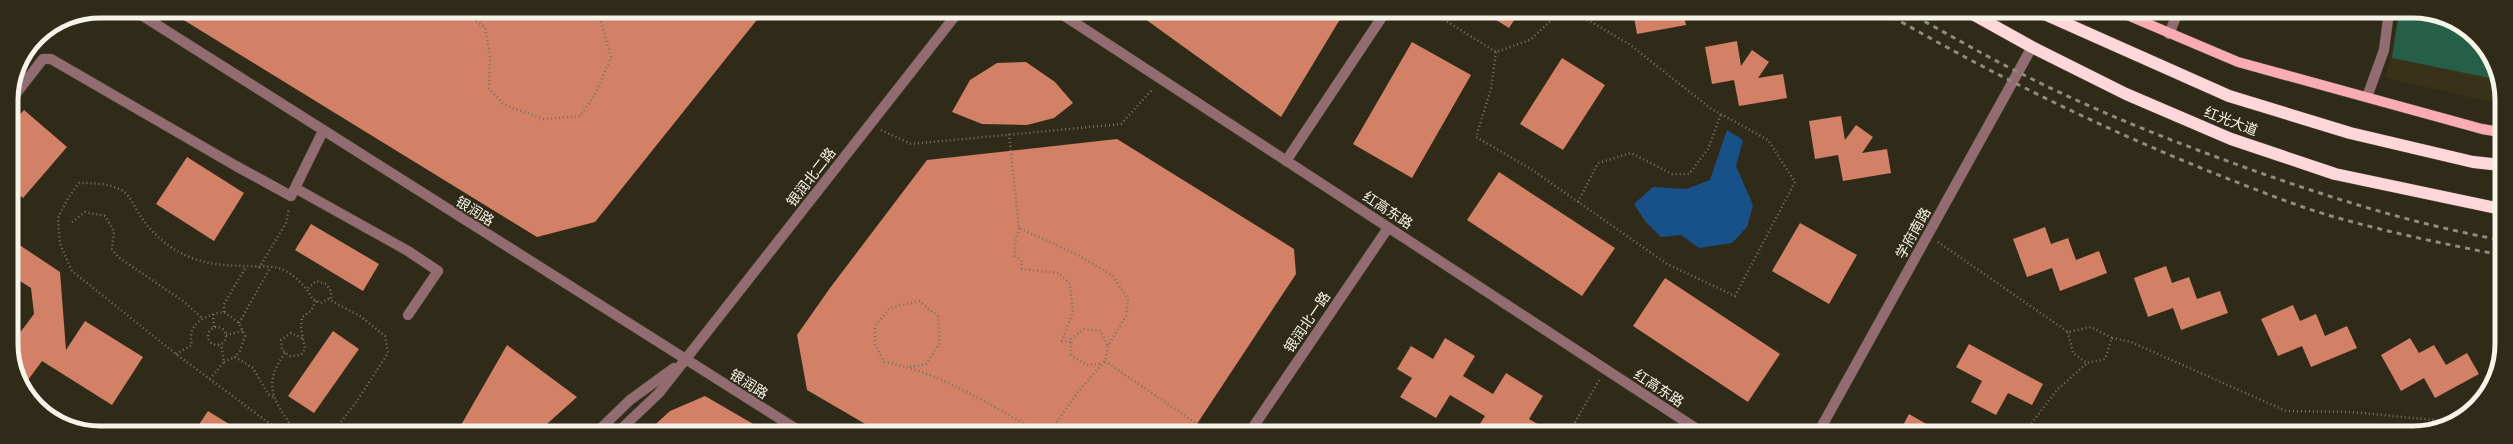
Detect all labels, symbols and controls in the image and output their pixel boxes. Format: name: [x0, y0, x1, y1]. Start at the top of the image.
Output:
street label: 红光大道: [2202, 103, 2260, 139]
street label: 银润北二路: [782, 144, 840, 210]
street label: 红高东路: [1360, 187, 1416, 233]
street label: 银润路: [452, 192, 498, 230]
street label: 学府南路: [1892, 204, 1934, 262]
street label: 银润北一路: [1280, 288, 1334, 356]
street label: 银润路: [726, 365, 772, 403]
street label: 红高东路: [1631, 365, 1687, 411]

